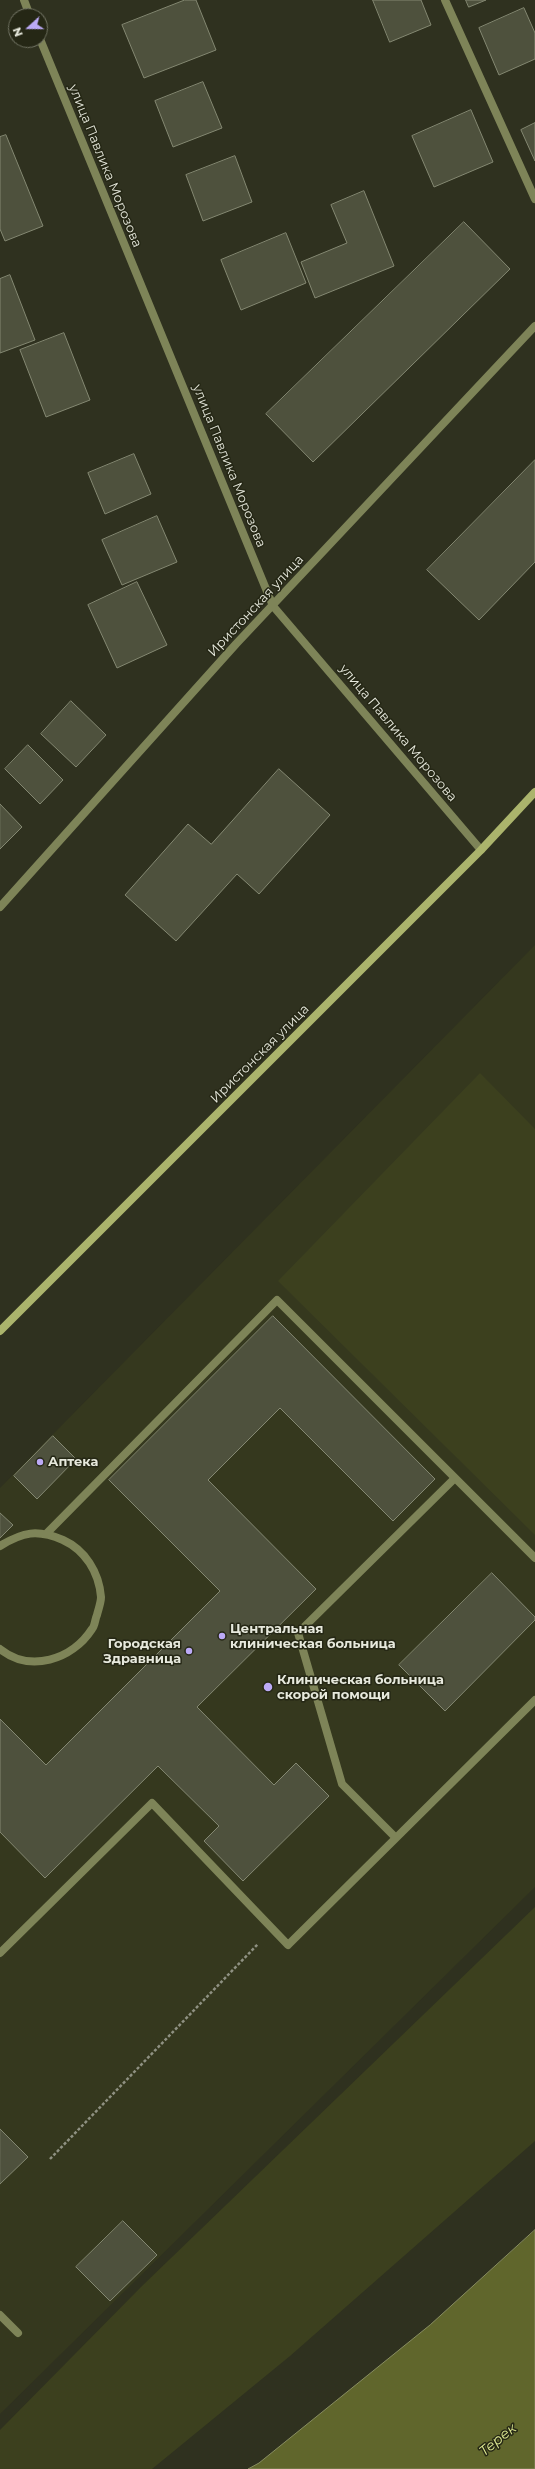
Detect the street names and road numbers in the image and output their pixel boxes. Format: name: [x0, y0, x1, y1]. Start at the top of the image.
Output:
street label: улица Павлика Морозова: [65, 82, 145, 250]
street label: улица Павлика Морозова: [189, 382, 269, 550]
street label: Иристонская улица: [205, 552, 307, 660]
street label: улица Павлика Морозова: [336, 661, 460, 805]
street label: Иристонская улица: [208, 1002, 312, 1106]

